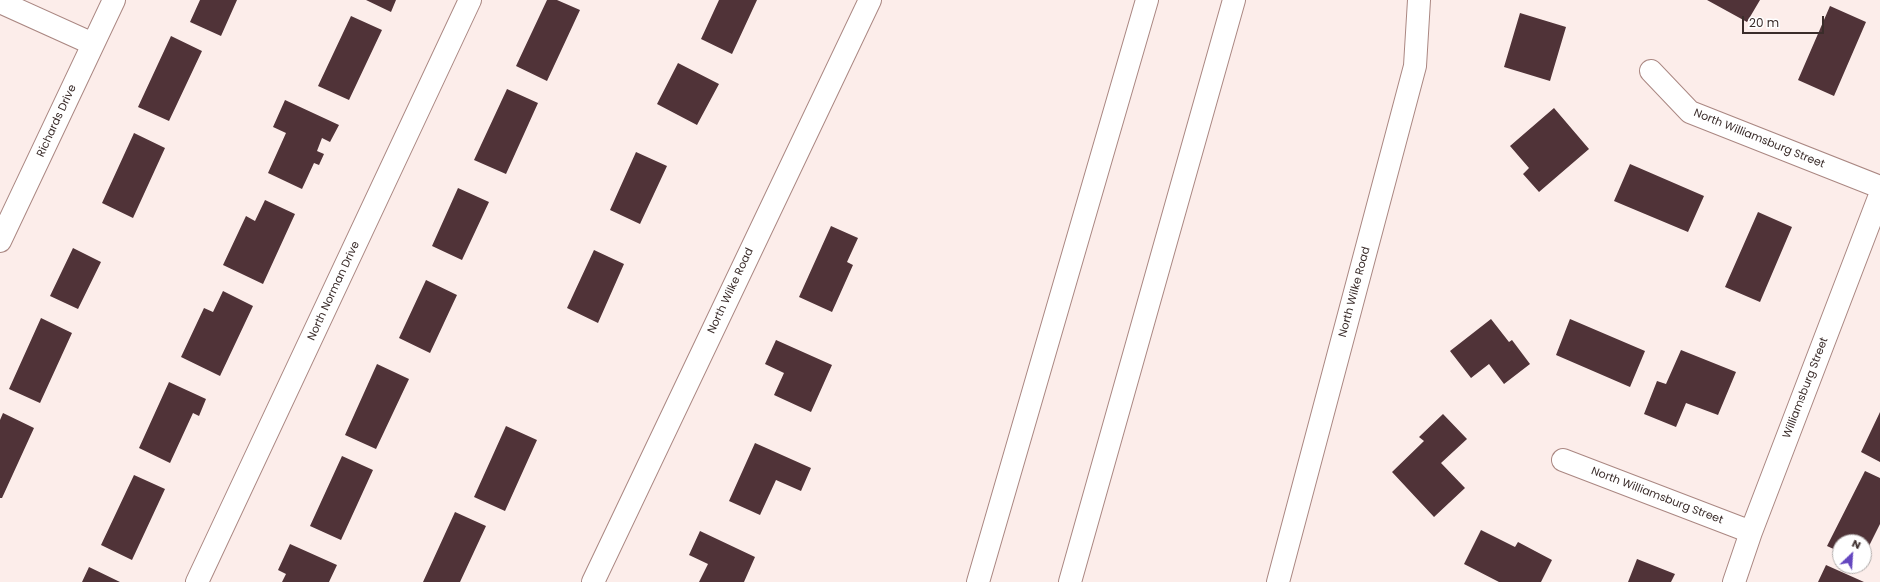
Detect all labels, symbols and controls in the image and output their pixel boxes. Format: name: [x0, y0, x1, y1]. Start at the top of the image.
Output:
scale bar: [1744, 8, 1826, 34]
text: 20 m: [1749, 14, 1779, 31]
street label: Richards Drive: [34, 83, 80, 159]
street label: North Williamsburg Street: [1692, 107, 1826, 171]
street label: North Norman Drive: [305, 239, 363, 343]
street label: North Wilke Road: [1337, 245, 1373, 339]
street label: North Wilke Road: [705, 246, 757, 336]
street label: Williamsburg Street: [1781, 336, 1831, 440]
street label: North Williamsburg Street: [1589, 465, 1725, 527]
north arrow: [1832, 534, 1872, 574]
text: N: [1850, 535, 1864, 553]

